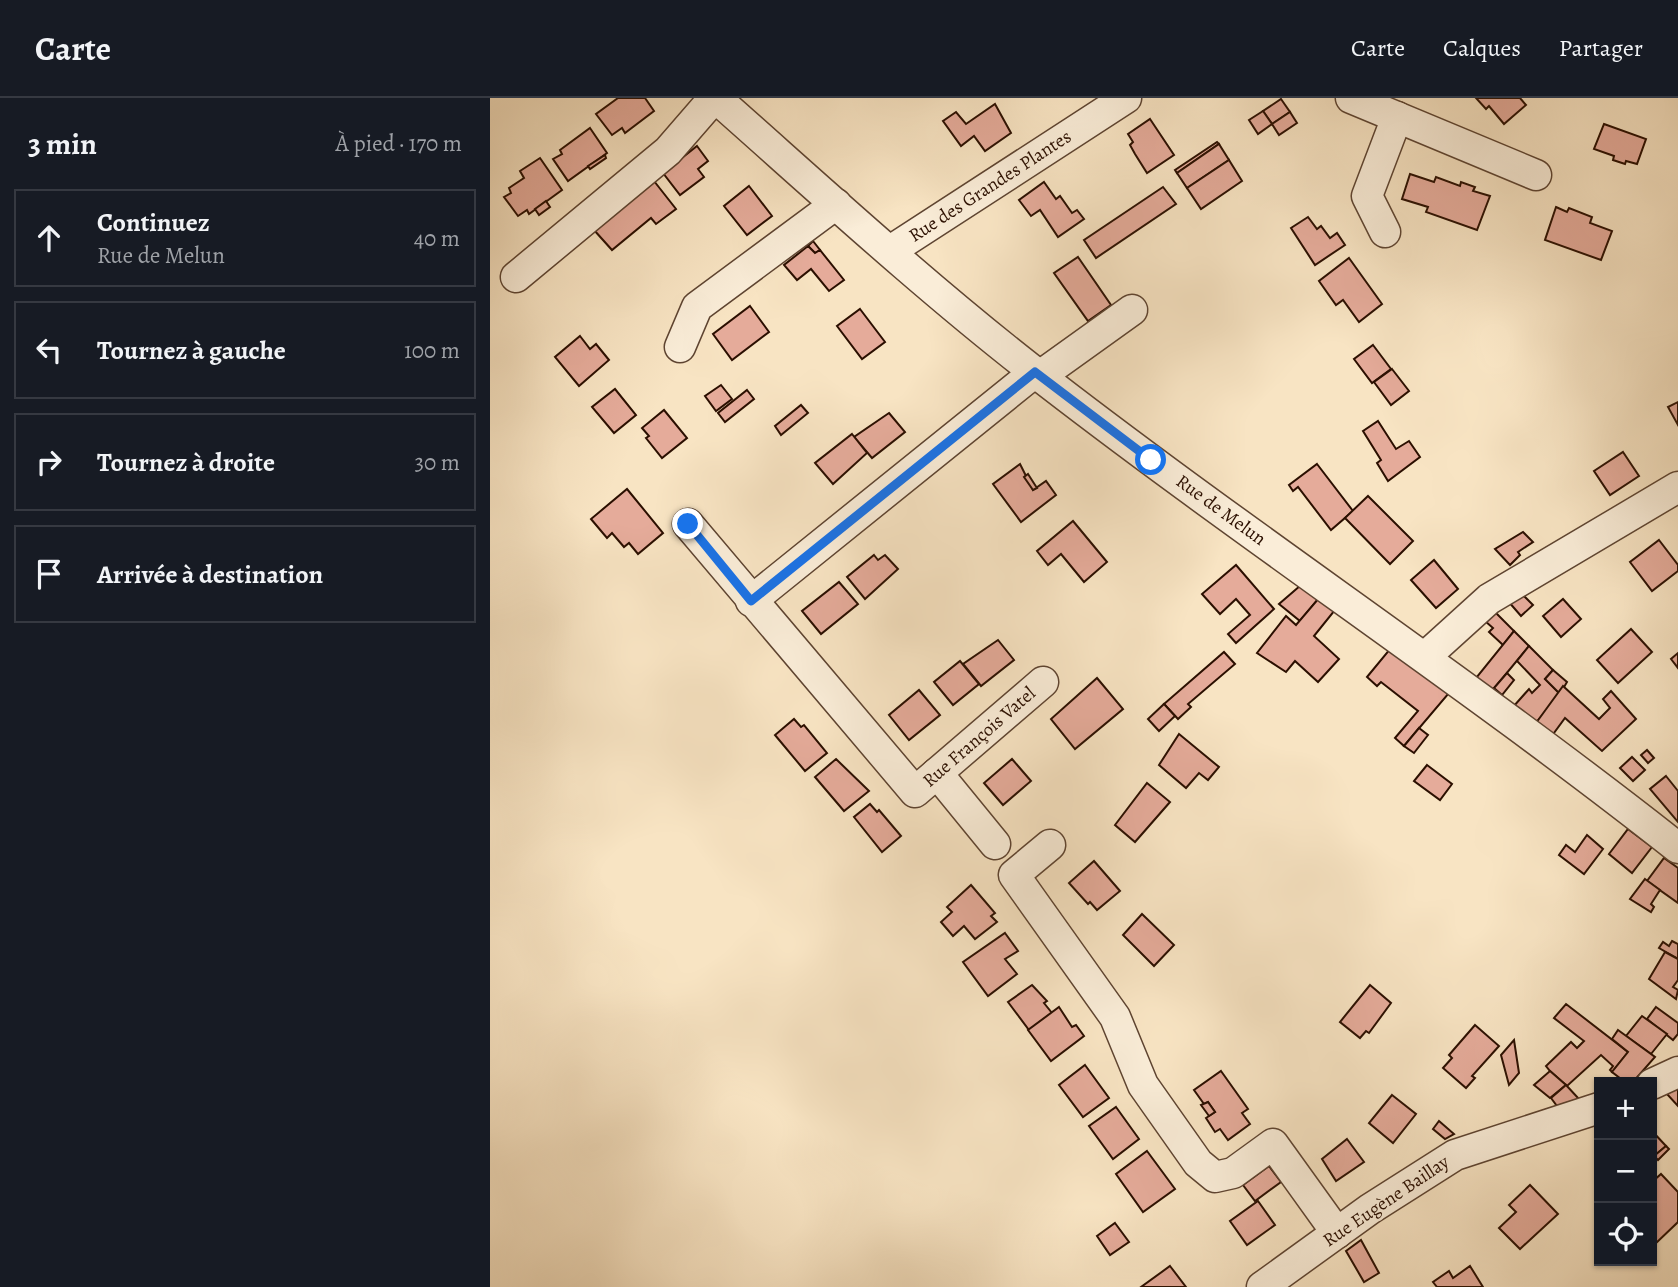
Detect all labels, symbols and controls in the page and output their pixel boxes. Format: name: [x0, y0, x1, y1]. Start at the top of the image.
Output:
text: Carte: [35, 26, 111, 71]
text: Carte: [1351, 32, 1405, 64]
text: Calques: [1443, 32, 1521, 64]
text: Partager: [1559, 32, 1643, 64]
text: 3 min: [28, 124, 97, 164]
street label: Rue des Grandes Plantes: [904, 124, 1076, 248]
text: À pied · 170 m: [336, 128, 462, 159]
text: Continuez: [97, 205, 210, 240]
icon: ahead: [30, 219, 68, 257]
text: 40 m: [414, 223, 460, 254]
text: Rue de Melun: [97, 240, 225, 271]
icon: left: [30, 331, 68, 369]
text: Tournez à gauche: [97, 333, 286, 368]
text: 100 m: [404, 335, 460, 366]
icon: right: [30, 443, 68, 481]
route start: [1135, 444, 1166, 475]
text: Tournez à droite: [97, 445, 275, 480]
text: 30 m: [414, 447, 460, 478]
street label: Rue de Melun: [1171, 468, 1271, 552]
route end: [672, 508, 703, 539]
icon: arrive: [30, 555, 68, 593]
text: Arrivée à destination: [97, 557, 323, 592]
street label: Rue François Vatel: [917, 680, 1041, 793]
map controls: [1594, 1077, 1657, 1266]
button: +: [1594, 1077, 1657, 1140]
button: −: [1594, 1140, 1657, 1203]
street label: Rue Eugène Baillay: [1318, 1149, 1455, 1253]
button: locate: [1594, 1203, 1657, 1266]

